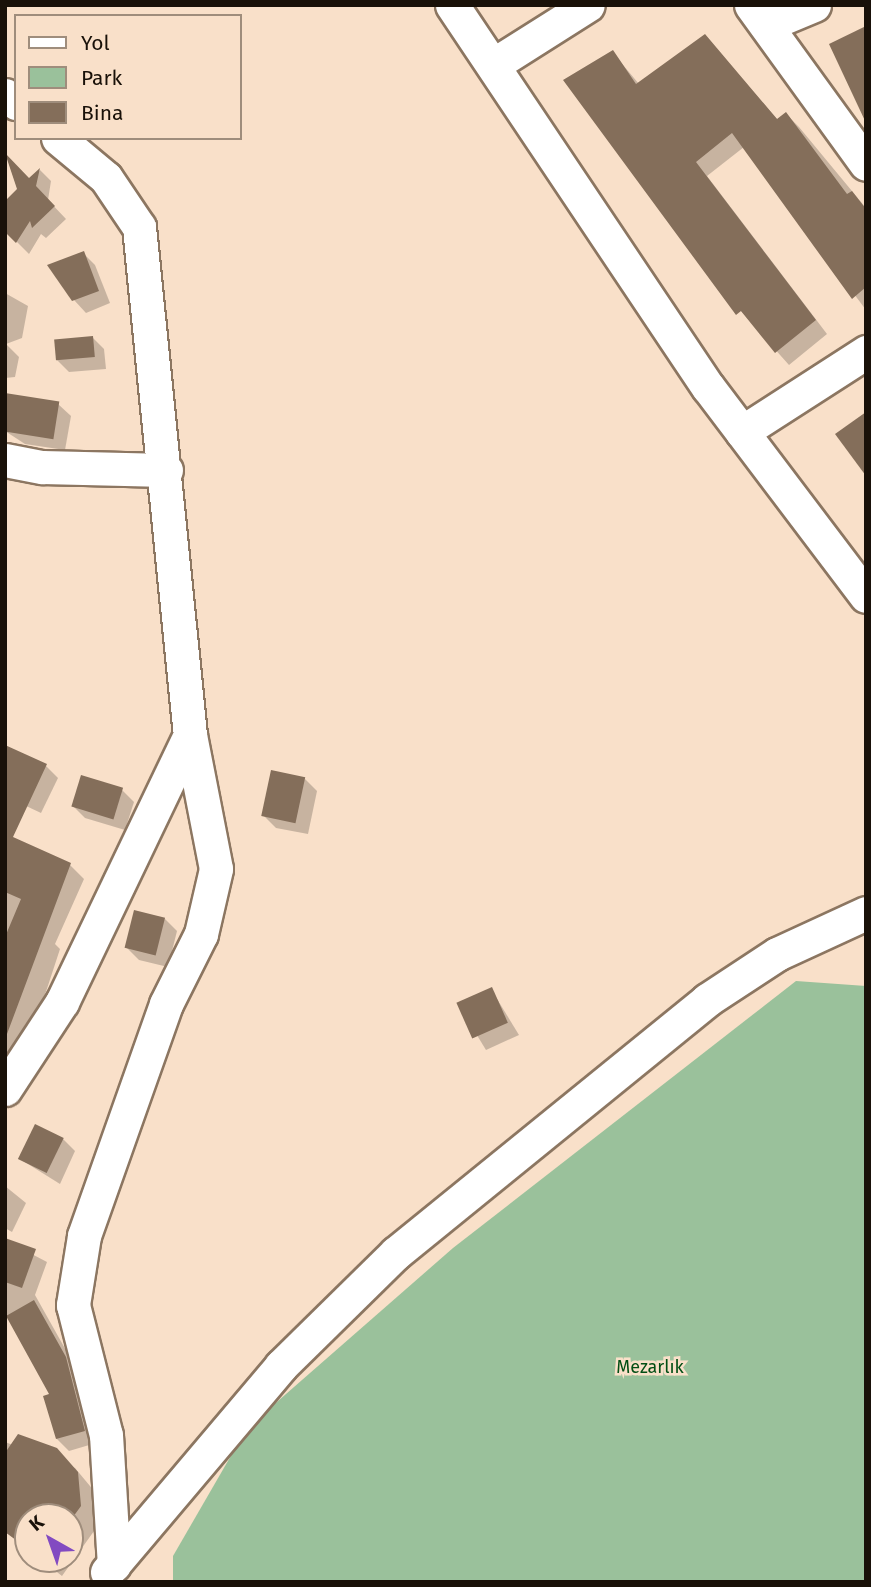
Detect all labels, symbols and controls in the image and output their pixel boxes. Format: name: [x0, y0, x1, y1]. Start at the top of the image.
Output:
legend: [14, 14, 242, 140]
text: Yol: [81, 30, 110, 56]
text: Park: [81, 65, 122, 91]
text: Bina: [81, 100, 123, 126]
park label: Mezarlık: [616, 1356, 684, 1378]
north arrow: [14, 1503, 84, 1573]
text: K: [24, 1510, 48, 1536]

